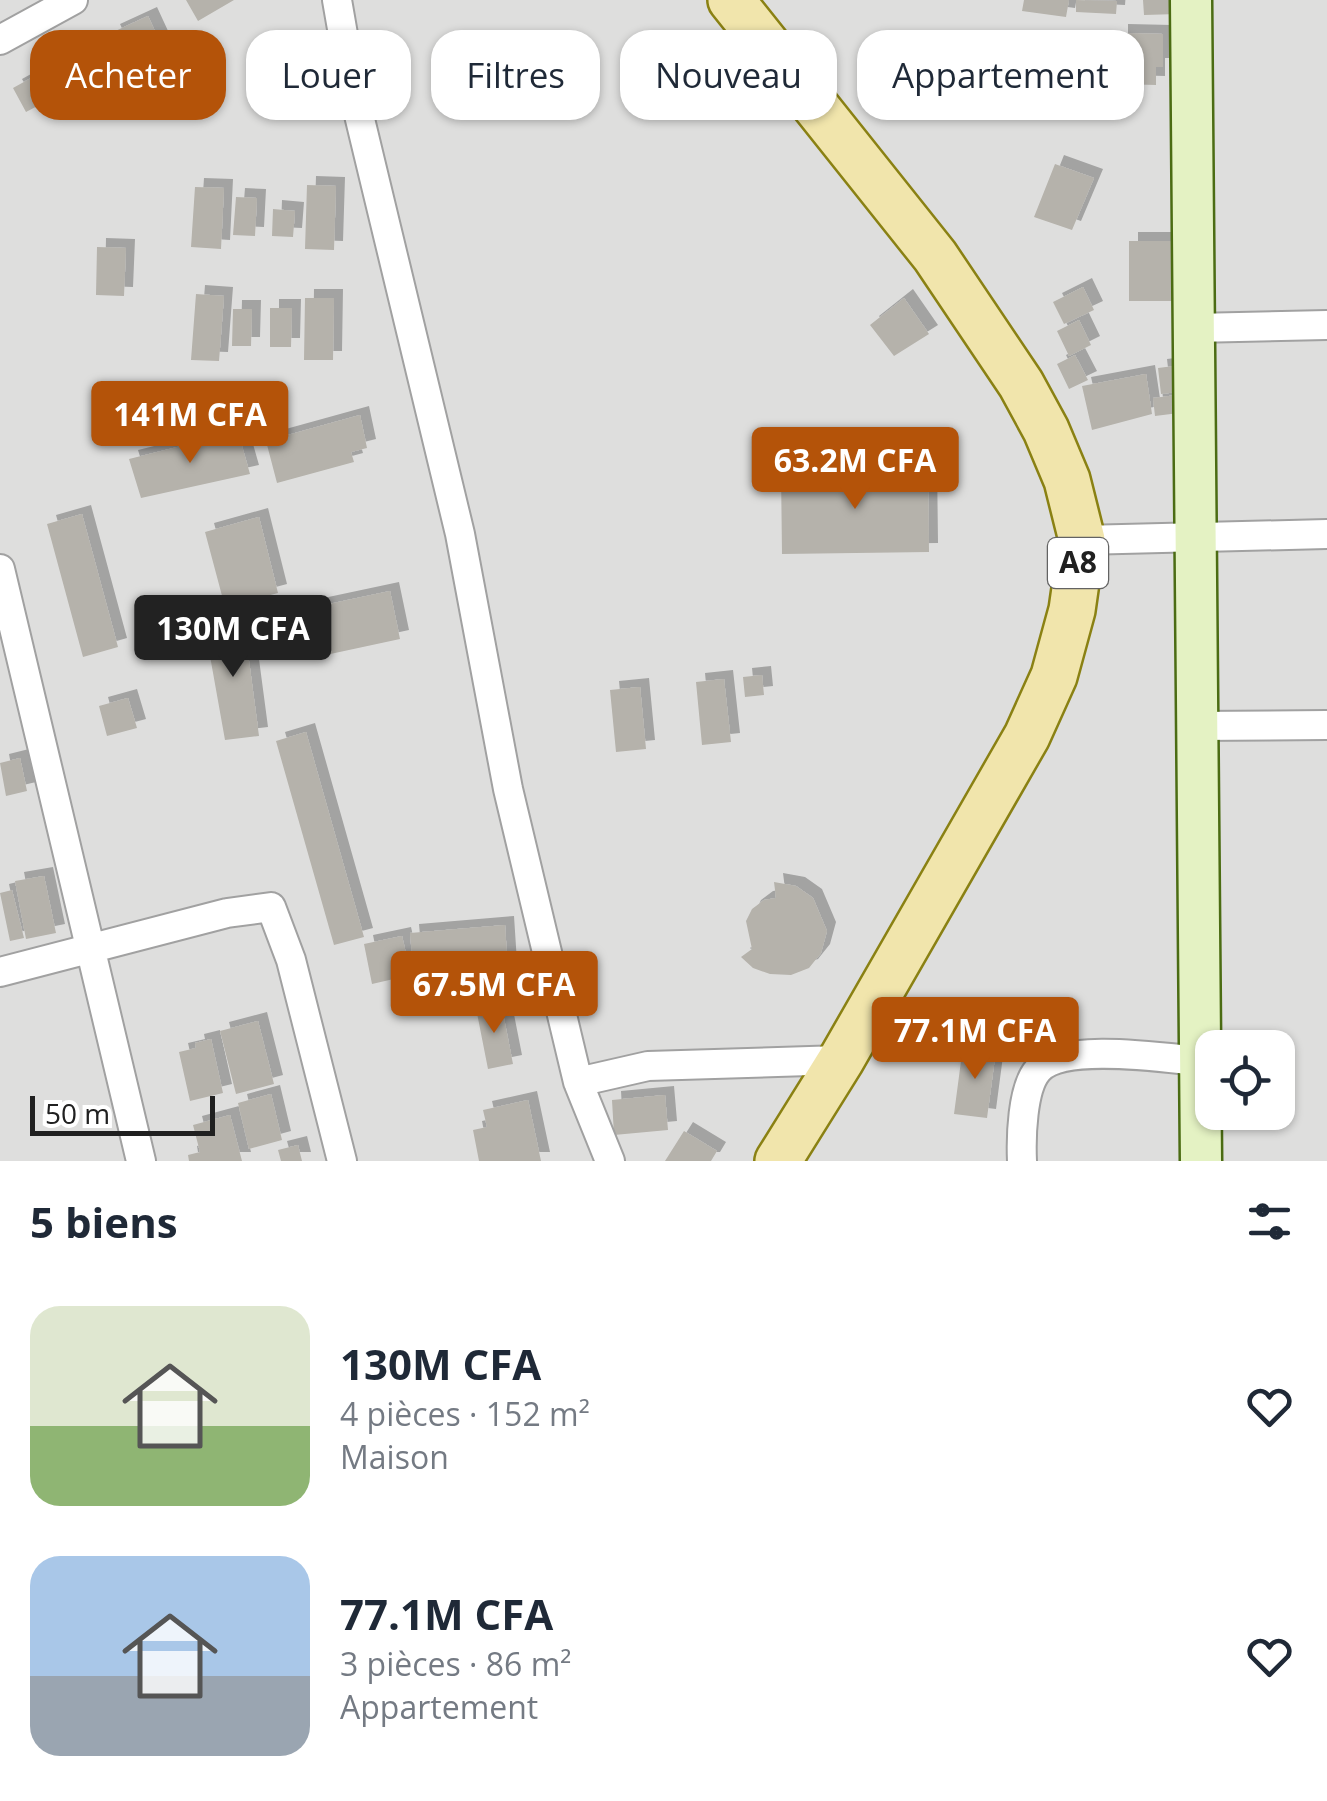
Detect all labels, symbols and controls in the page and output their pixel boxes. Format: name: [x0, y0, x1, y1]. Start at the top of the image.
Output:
chip: Acheter: [30, 30, 226, 120]
chip: Louer: [246, 30, 411, 120]
chip: Filtres: [431, 30, 600, 120]
chip: Nouveau: [620, 30, 837, 120]
chip: Appartement: [857, 30, 1144, 120]
pin: 141M CFA: [87, 381, 293, 466]
text: 141M CFA: [113, 392, 267, 435]
pin: 63.2M CFA: [741, 427, 969, 512]
text: 63.2M CFA: [774, 438, 936, 481]
road number: A8: [1048, 538, 1108, 588]
pin: 130M CFA: [130, 595, 336, 680]
text: 130M CFA: [156, 606, 310, 649]
pin: 67.5M CFA: [380, 951, 608, 1036]
text: 67.5M CFA: [413, 962, 575, 1005]
pin: 77.1M CFA: [861, 997, 1089, 1082]
text: 77.1M CFA: [894, 1008, 1056, 1051]
map controls: [1195, 1030, 1295, 1130]
button: locate: [1195, 1030, 1295, 1130]
scale bar: [30, 1091, 215, 1136]
text: 50 m: [45, 1094, 110, 1132]
text: 5 biens: [30, 1193, 178, 1250]
icon: filters: [1242, 1194, 1297, 1249]
text: 130M CFA: [340, 1335, 541, 1392]
icon: home: [110, 1346, 230, 1466]
icon: heart: [1242, 1379, 1297, 1434]
text: 4 pièces · 152 m²: [340, 1392, 590, 1435]
text: Maison: [340, 1435, 449, 1478]
text: 77.1M CFA: [340, 1585, 553, 1642]
icon: home: [110, 1596, 230, 1716]
icon: heart: [1242, 1629, 1297, 1684]
text: 3 pièces · 86 m²: [340, 1642, 571, 1685]
text: Appartement: [340, 1685, 538, 1728]

